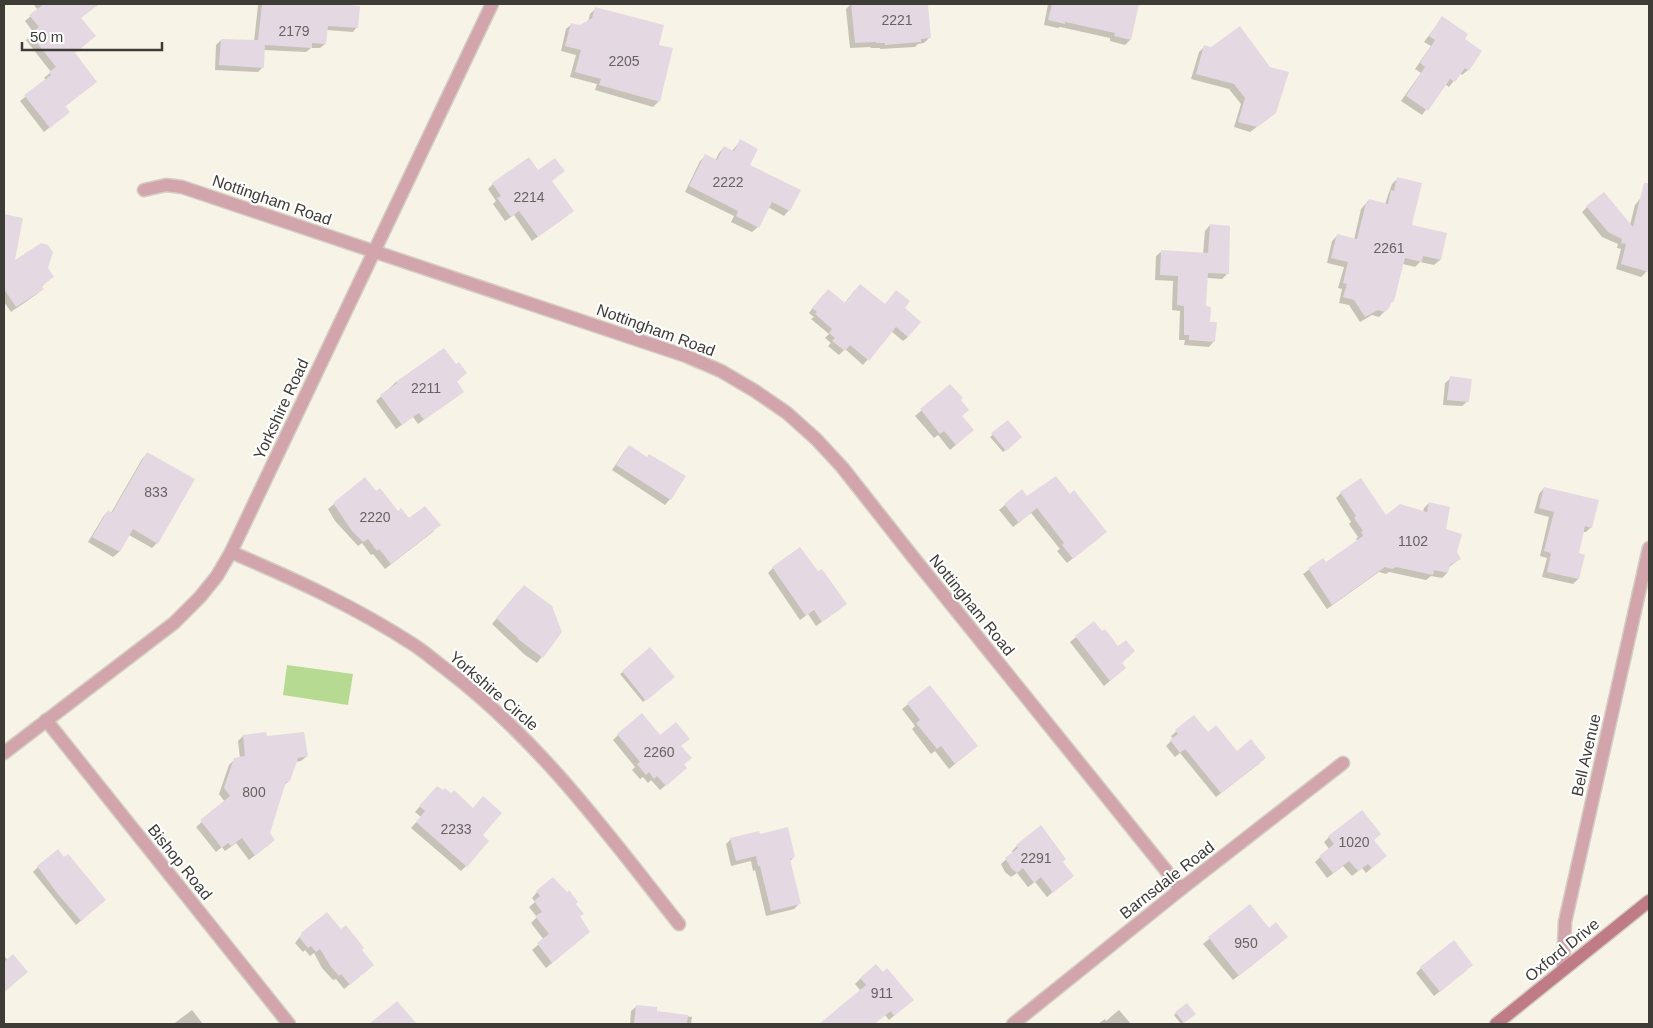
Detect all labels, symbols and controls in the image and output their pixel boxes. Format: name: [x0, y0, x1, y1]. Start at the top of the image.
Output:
house number: 2221: [881, 12, 913, 28]
scale bar: [22, 20, 162, 52]
house number: 2179: [278, 23, 310, 39]
text: 50 m: [30, 28, 63, 45]
house number: 2205: [608, 53, 640, 69]
street label: Nottingham Road: [210, 172, 334, 228]
house number: 2222: [712, 174, 744, 190]
house number: 2214: [513, 189, 545, 205]
house number: 2261: [1373, 240, 1405, 256]
street label: Nottingham Road: [595, 301, 717, 359]
street label: Yorkshire Road: [250, 356, 312, 462]
house number: 2211: [411, 380, 441, 396]
house number: 833: [144, 484, 168, 500]
house number: 2220: [359, 509, 391, 525]
house number: 1102: [1398, 533, 1428, 549]
street label: Nottingham Road: [926, 551, 1018, 659]
street label: Yorkshire Circle: [446, 648, 542, 734]
street label: Bell Avenue: [1568, 712, 1604, 798]
house number: 2260: [643, 744, 675, 760]
house number: 800: [242, 784, 266, 800]
street label: Bishop Road: [145, 821, 215, 903]
house number: 2233: [440, 821, 472, 837]
house number: 1020: [1338, 834, 1370, 850]
street label: Barnsdale Road: [1117, 838, 1217, 922]
house number: 2291: [1020, 850, 1052, 866]
street label: Oxford Drive: [1522, 915, 1602, 985]
house number: 950: [1234, 935, 1258, 951]
house number: 911: [871, 985, 893, 1001]

